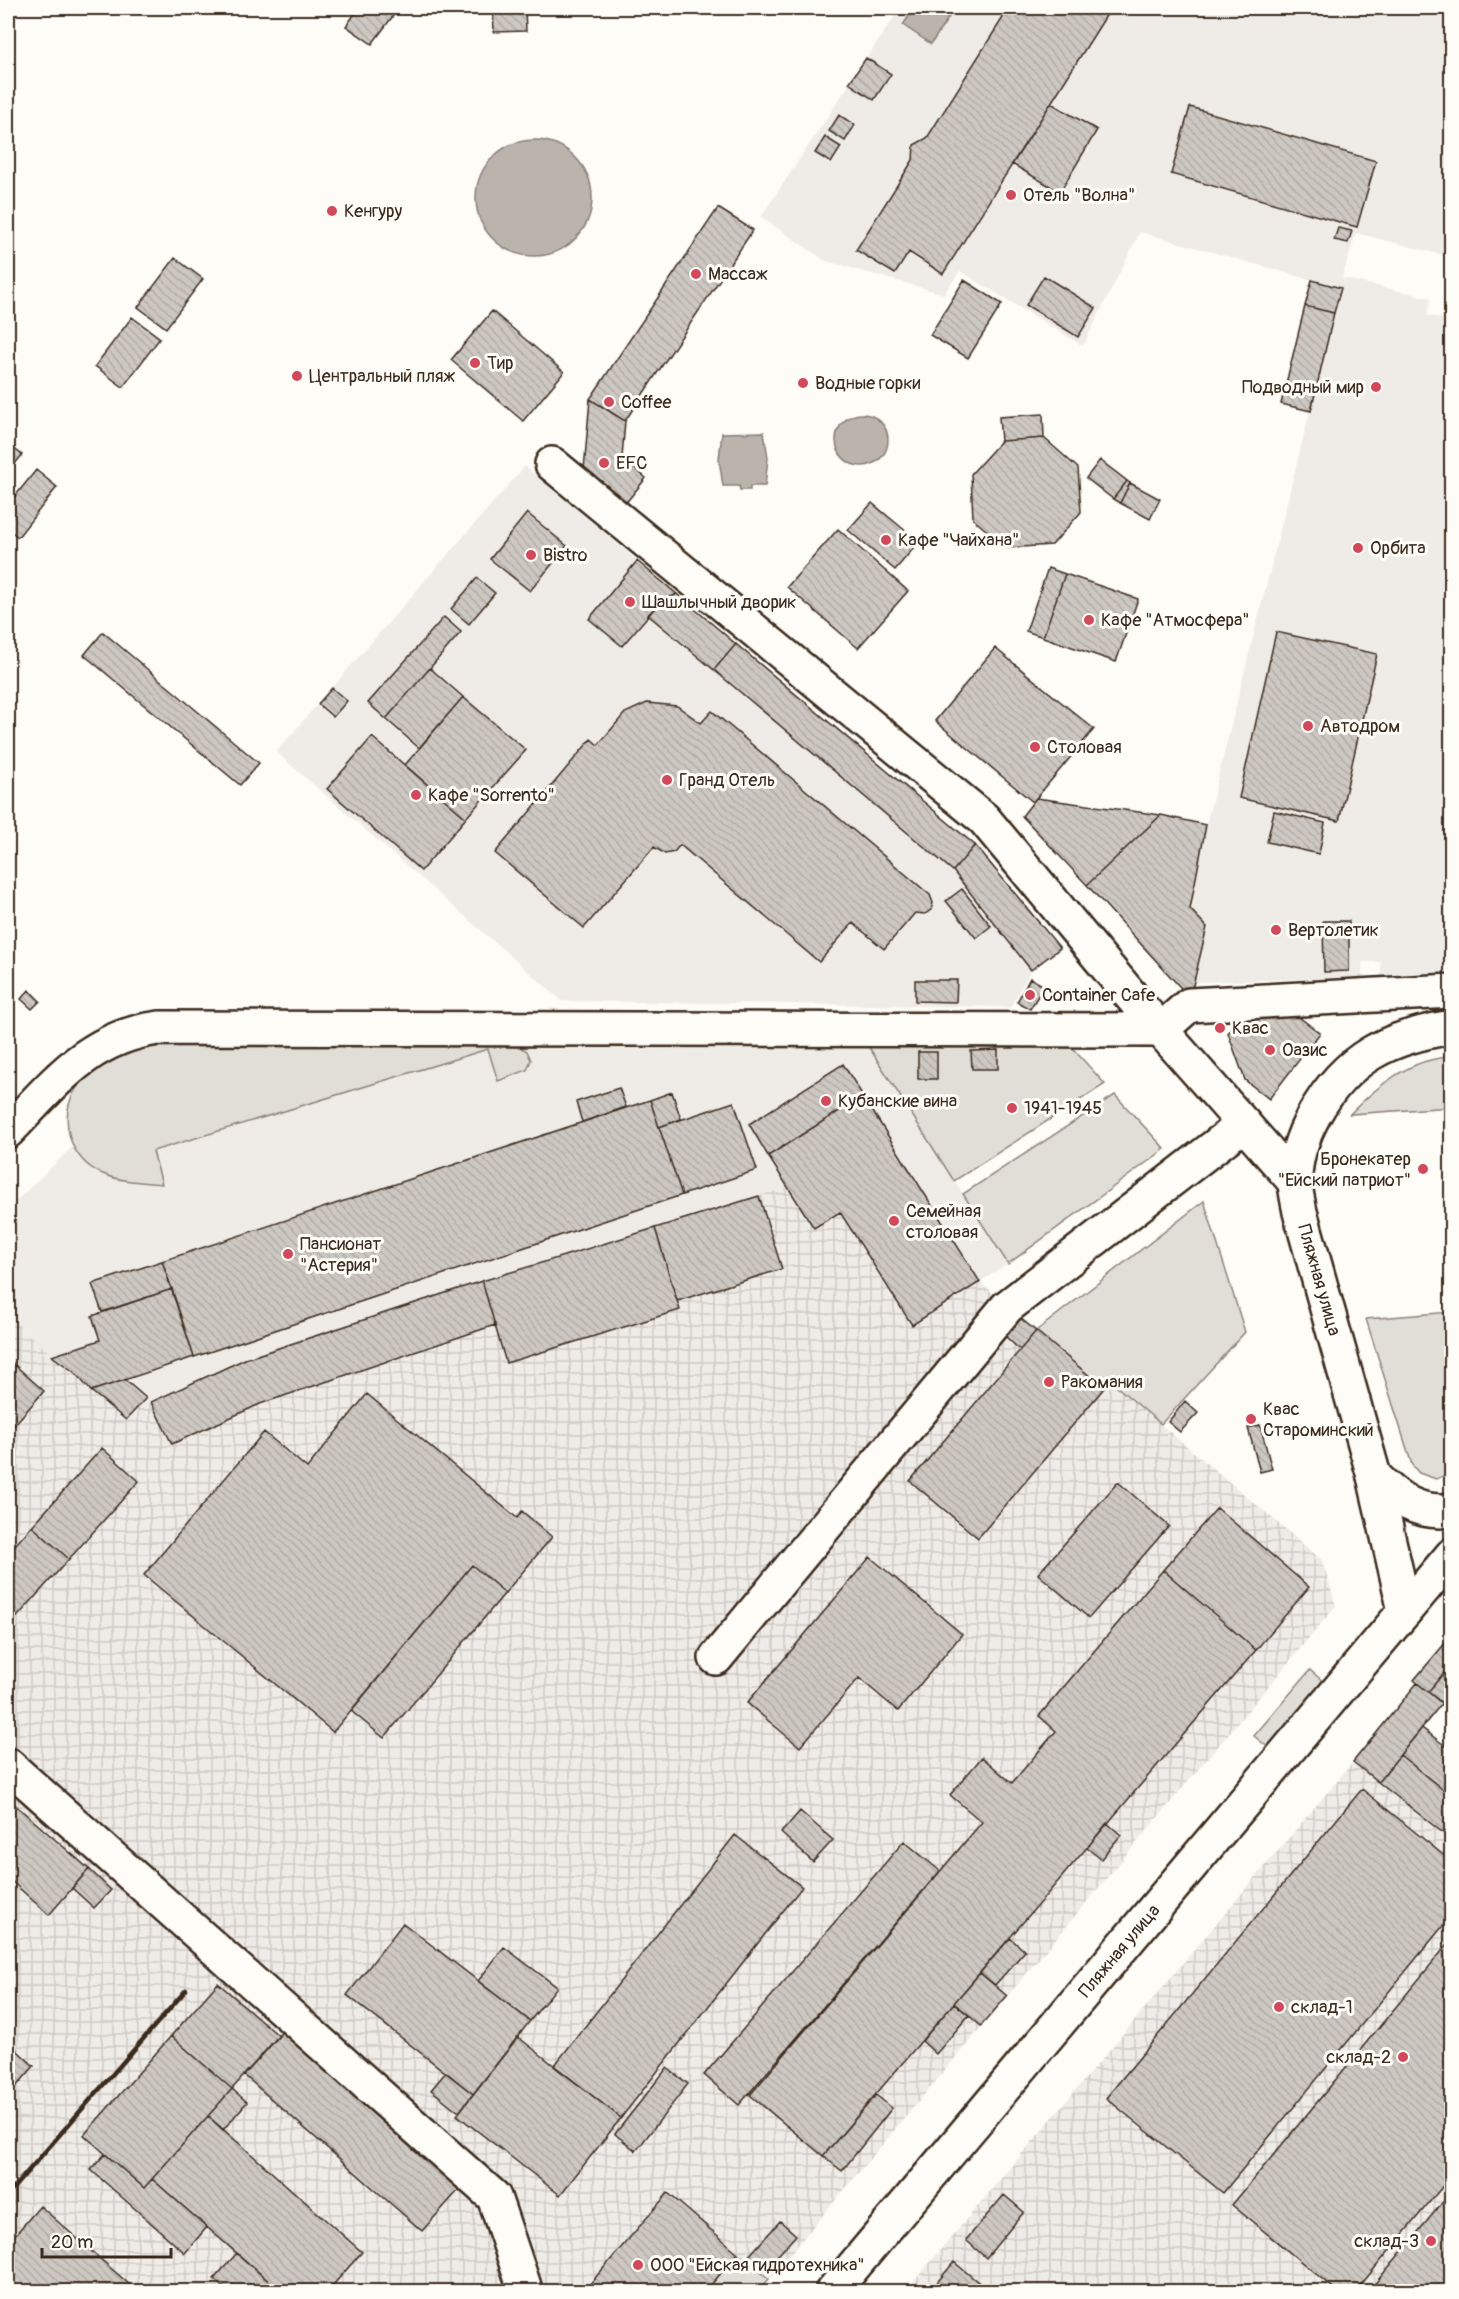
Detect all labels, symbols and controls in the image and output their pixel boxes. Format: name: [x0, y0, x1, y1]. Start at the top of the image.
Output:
place label: Отель "Волна": [1023, 184, 1135, 207]
marker: Отель "Волна": [1004, 188, 1018, 202]
place label: Кенгуру: [344, 200, 403, 223]
marker: Кенгуру: [325, 204, 339, 218]
place label: Массаж: [708, 263, 768, 286]
marker: Массаж: [689, 267, 703, 281]
place label: Тир: [487, 352, 514, 375]
marker: Тир: [468, 356, 482, 370]
place label: Центральный пляж: [309, 365, 455, 388]
marker: Центральный пляж: [290, 369, 304, 383]
place label: Водные горки: [815, 372, 921, 395]
marker: Водные горки: [796, 376, 810, 390]
place label: Подводный мир: [1242, 376, 1364, 399]
marker: Подводный мир: [1369, 380, 1383, 394]
place label: Coffee: [621, 391, 671, 414]
marker: Coffee: [602, 395, 616, 409]
place label: EFC: [616, 452, 647, 475]
marker: EFC: [597, 456, 611, 470]
place label: Кафе "Чайхана": [898, 529, 1019, 552]
marker: Кафе "Чайхана": [879, 533, 893, 547]
place label: Орбита: [1370, 537, 1426, 560]
marker: Орбита: [1351, 541, 1365, 555]
place label: Bistro: [543, 544, 588, 567]
marker: Bistro: [524, 548, 538, 562]
place label: Шашлычный дворик: [642, 591, 796, 614]
marker: Шашлычный дворик: [623, 595, 637, 609]
place label: Кафе "Атмосфера": [1101, 609, 1250, 632]
marker: Кафе "Атмосфера": [1082, 613, 1096, 627]
place label: Автодром: [1320, 715, 1400, 738]
marker: Автодром: [1301, 719, 1315, 733]
place label: Столовая: [1047, 736, 1122, 759]
marker: Столовая: [1028, 740, 1042, 754]
place label: Гранд Отель: [679, 769, 775, 792]
marker: Гранд Отель: [660, 773, 674, 787]
place label: Кафе "Sorrento": [428, 784, 555, 807]
marker: Кафе "Sorrento": [409, 788, 423, 802]
place label: Вертолетик: [1288, 919, 1379, 942]
marker: Вертолетик: [1269, 923, 1283, 937]
place label: Container Cafe: [1042, 984, 1155, 1007]
marker: Container Cafe: [1023, 988, 1037, 1002]
place label: Квас: [1232, 1017, 1269, 1040]
marker: Квас: [1213, 1021, 1227, 1035]
place label: Оазис: [1282, 1039, 1328, 1062]
marker: Оазис: [1263, 1043, 1277, 1057]
place label: Кубанские вина: [838, 1090, 957, 1113]
marker: Кубанские вина: [819, 1094, 833, 1108]
place label: 1941-1945: [1024, 1097, 1102, 1120]
marker: 1941-1945: [1005, 1101, 1019, 1115]
place label: Бронекатер "Ейский патриот": [1278, 1148, 1411, 1192]
marker: Бронекатер "Ейский патриот": [1416, 1162, 1430, 1176]
place label: Семейная столовая: [906, 1200, 981, 1244]
marker: Семейная столовая: [887, 1214, 901, 1228]
street label: Пляжная улица: [1292, 1222, 1346, 1338]
place label: Пансионат "Астерия": [300, 1233, 381, 1277]
marker: Пансионат "Астерия": [281, 1247, 295, 1261]
place label: Ракомания: [1061, 1371, 1143, 1394]
marker: Ракомания: [1042, 1375, 1056, 1389]
place label: Квас Староминский: [1263, 1398, 1374, 1442]
marker: Квас Староминский: [1244, 1412, 1258, 1426]
street label: Пляжная улица: [1073, 1899, 1165, 2002]
place label: склад-1: [1291, 1996, 1353, 2019]
marker: склад-1: [1272, 2000, 1286, 2014]
place label: склад-2: [1326, 2046, 1391, 2069]
marker: склад-2: [1396, 2050, 1410, 2064]
scale bar: [42, 2221, 171, 2259]
place label: склад-3: [1354, 2230, 1419, 2253]
text: 20 m: [51, 2231, 93, 2254]
marker: склад-3: [1424, 2234, 1438, 2248]
place label: ООО "Ейская гидротехника": [650, 2254, 865, 2277]
marker: ООО "Ейская гидротехника": [631, 2258, 645, 2272]

